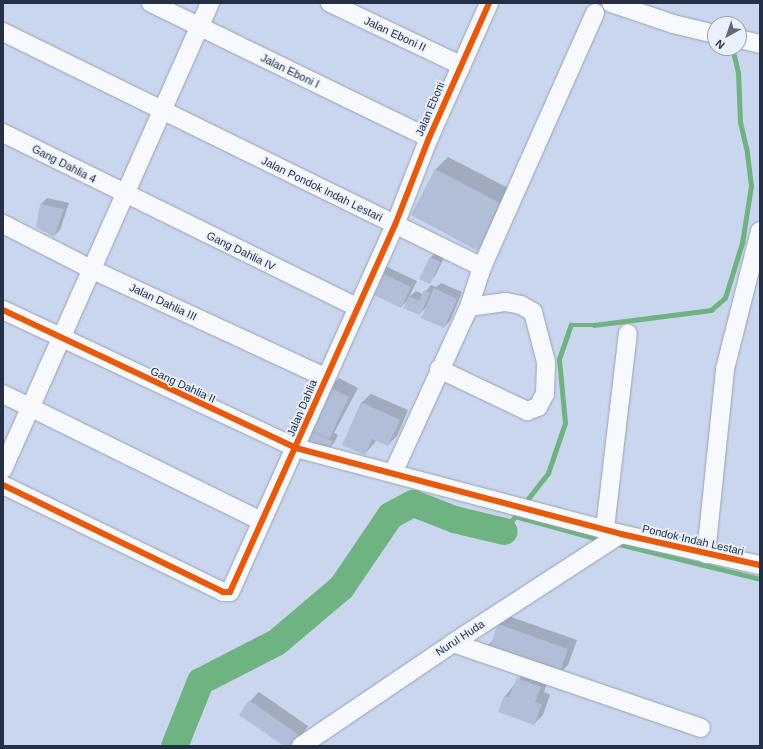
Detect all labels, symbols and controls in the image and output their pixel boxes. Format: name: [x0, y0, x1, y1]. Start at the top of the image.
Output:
street label: Jalan Eboni II: [362, 14, 428, 54]
north arrow: [707, 16, 747, 56]
text: N: [713, 37, 727, 52]
street label: Jalan Eboni I: [259, 51, 321, 91]
street label: Jalan Eboni: [413, 80, 447, 138]
street label: Gang Dahlia 4: [30, 142, 98, 186]
street label: Jalan Pondok Indah Lestari: [259, 154, 385, 224]
street label: Gang Dahlia IV: [205, 229, 277, 273]
street label: Jalan Dahlia III: [127, 281, 199, 323]
street label: Gang Dahlia II: [148, 364, 218, 406]
street label: Jalan Dahlia: [284, 378, 320, 438]
street label: Pondok Indah Lestari: [641, 522, 745, 558]
street label: Nurul Huda: [433, 617, 487, 659]

